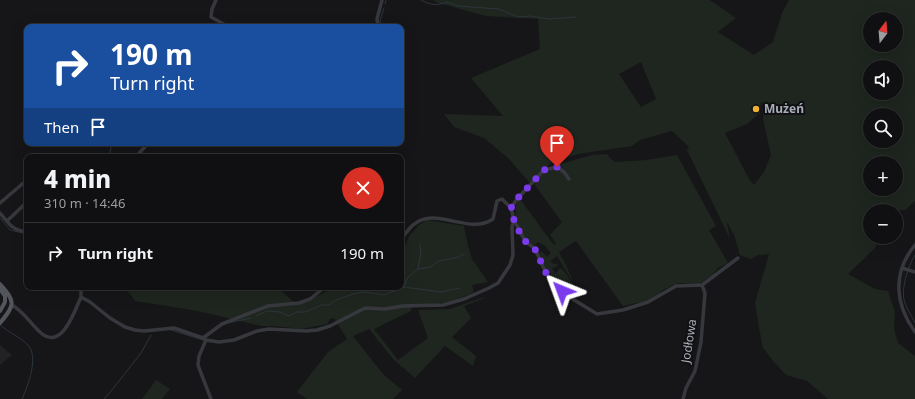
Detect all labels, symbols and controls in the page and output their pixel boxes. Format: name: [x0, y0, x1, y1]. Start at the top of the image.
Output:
north arrow: [863, 12, 903, 52]
map controls: [863, 12, 903, 244]
text: 190 m: [110, 35, 193, 73]
icon: right: [44, 40, 96, 92]
button: sound: [863, 60, 903, 100]
text: Turn right: [110, 71, 194, 95]
place label: Mużeń: [764, 100, 804, 117]
marker: Mużeń: [751, 104, 761, 114]
button: search: [863, 108, 903, 148]
icon: arrive: [87, 116, 109, 138]
text: Then: [44, 117, 79, 137]
pin: [540, 126, 574, 167]
icon: arrive: [546, 132, 568, 154]
button: +: [863, 156, 903, 196]
text: 4 min: [44, 162, 111, 195]
button: close: [342, 167, 384, 209]
text: 310 m · 14:46: [44, 194, 125, 212]
button: −: [863, 204, 903, 244]
icon: right: [44, 242, 66, 264]
text: Turn right: [78, 243, 153, 263]
text: 190 m: [340, 243, 384, 263]
position arrow: [541, 270, 583, 312]
street label: Jodłowa: [676, 318, 700, 365]

